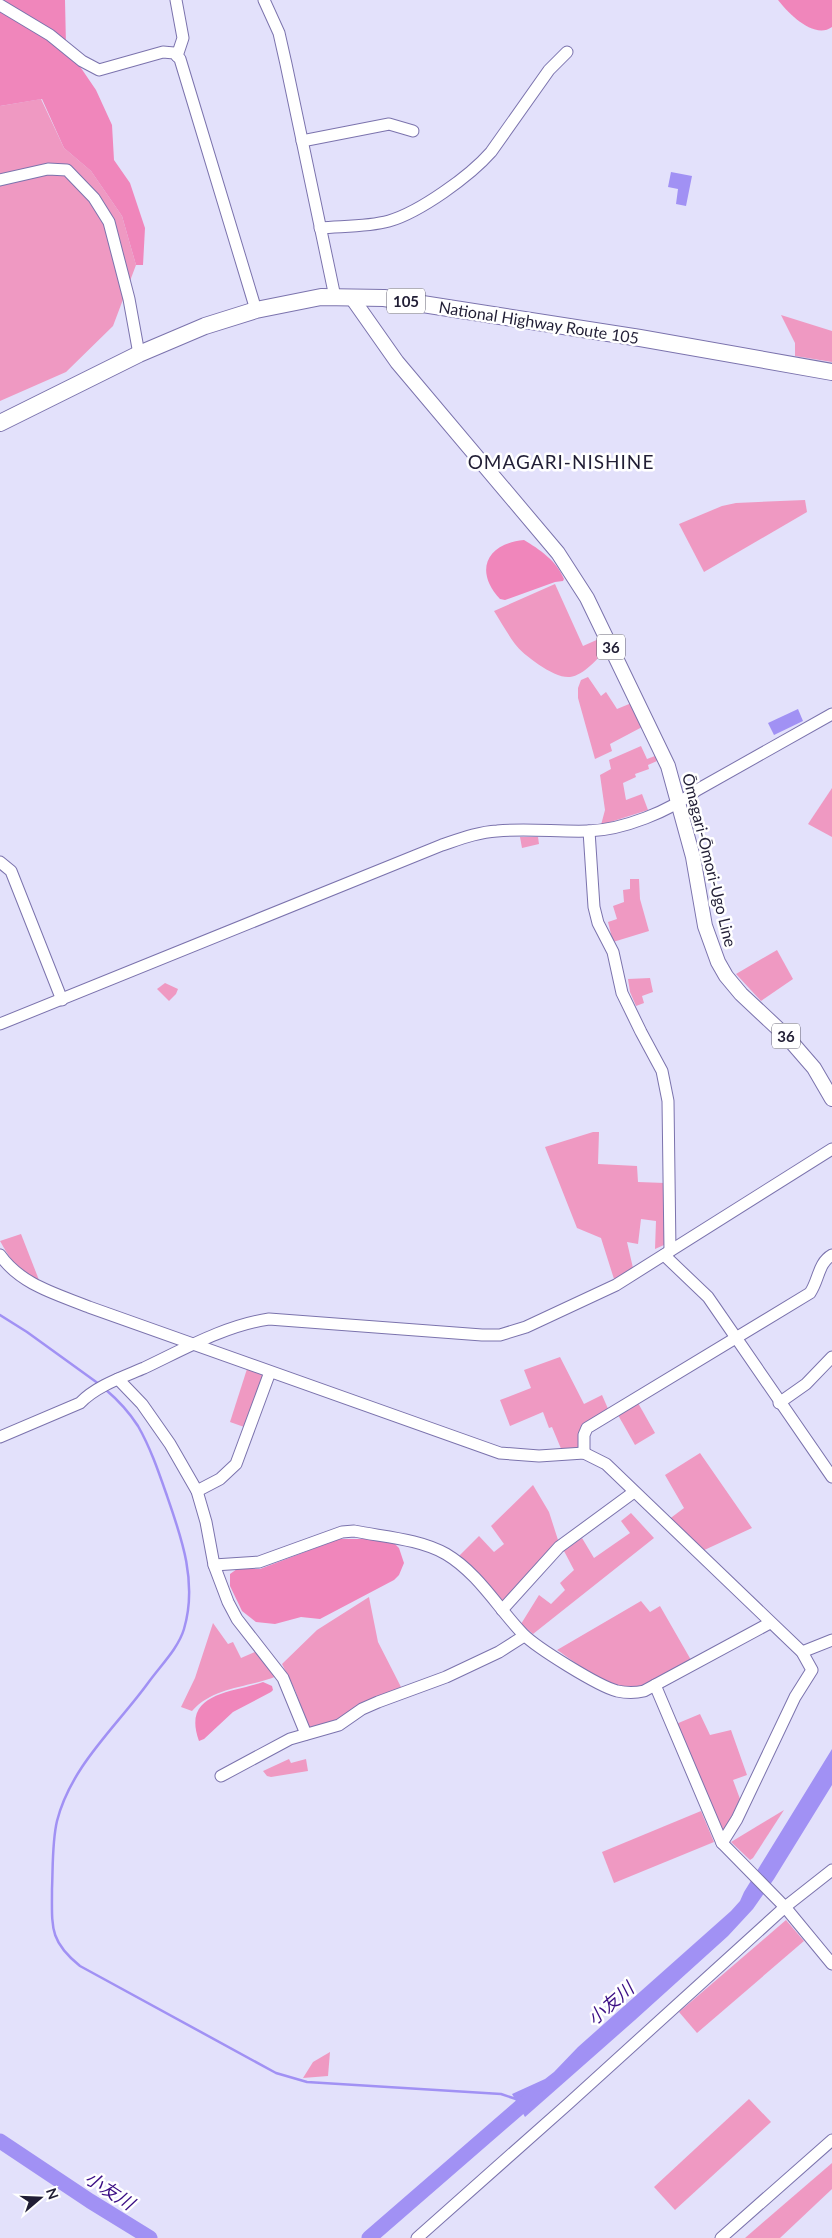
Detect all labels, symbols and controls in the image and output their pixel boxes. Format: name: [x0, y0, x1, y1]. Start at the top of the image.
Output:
road number: 105: [387, 288, 425, 314]
street label: National Highway Route 105: [438, 297, 640, 347]
district label: OMAGARI-NISHINE: [468, 450, 654, 473]
road number: 36: [597, 634, 625, 660]
street label: Ōmagari-Ōmori-Ugo Line: [679, 771, 741, 949]
road number: 36: [772, 1024, 800, 1048]
water label: 小友川: [582, 1976, 639, 2029]
water label: 小友川: [81, 2166, 140, 2215]
north arrow: [15, 2173, 65, 2223]
text: N: [43, 2186, 63, 2201]

